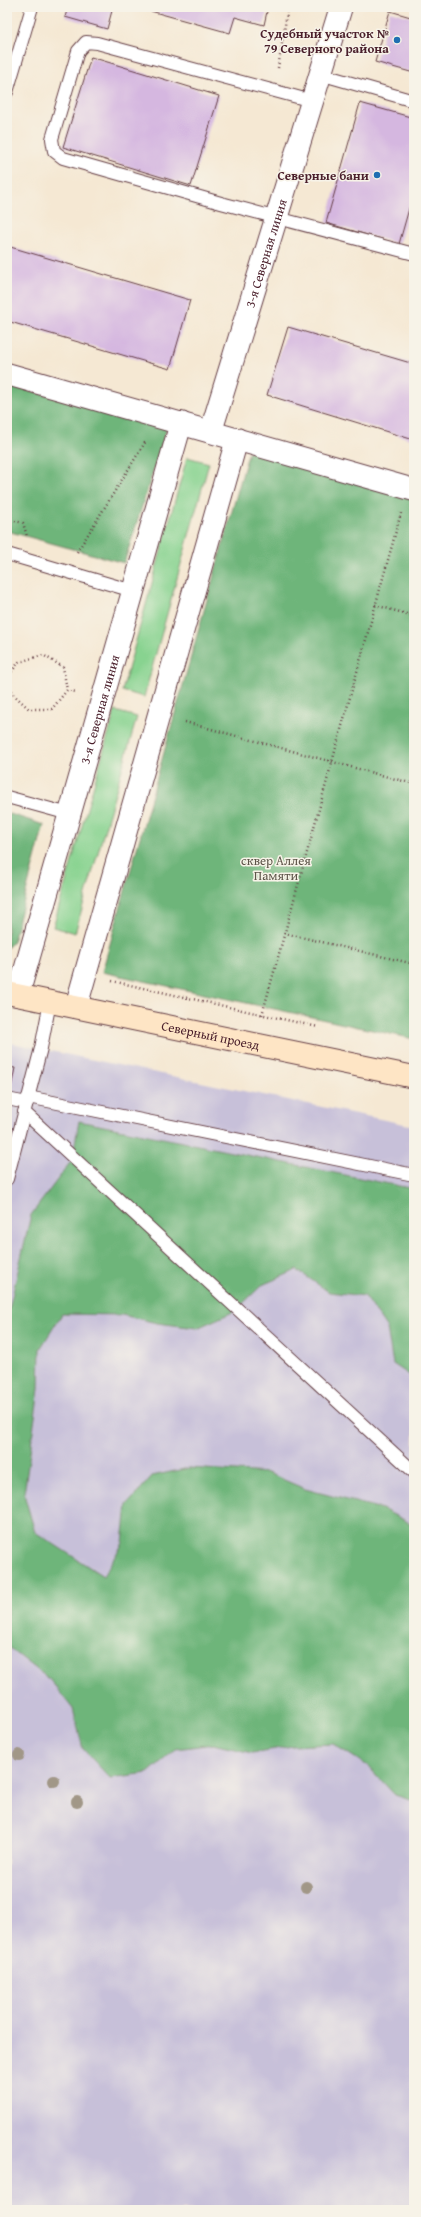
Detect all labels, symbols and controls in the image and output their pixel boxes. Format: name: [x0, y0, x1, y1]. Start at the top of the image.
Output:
place label: Судебный участок № 79 Северного района: [260, 24, 389, 58]
marker: Судебный участок № 79 Северного района: [392, 35, 402, 45]
place label: Северные бани: [278, 166, 369, 185]
marker: Северные бани: [372, 170, 382, 180]
street label: 3-я Северная линия: [240, 196, 291, 310]
street label: 3-я Северная линия: [75, 652, 124, 766]
park label: сквер Аллея Памяти: [241, 851, 311, 885]
street label: Северный проезд: [160, 1016, 261, 1054]

